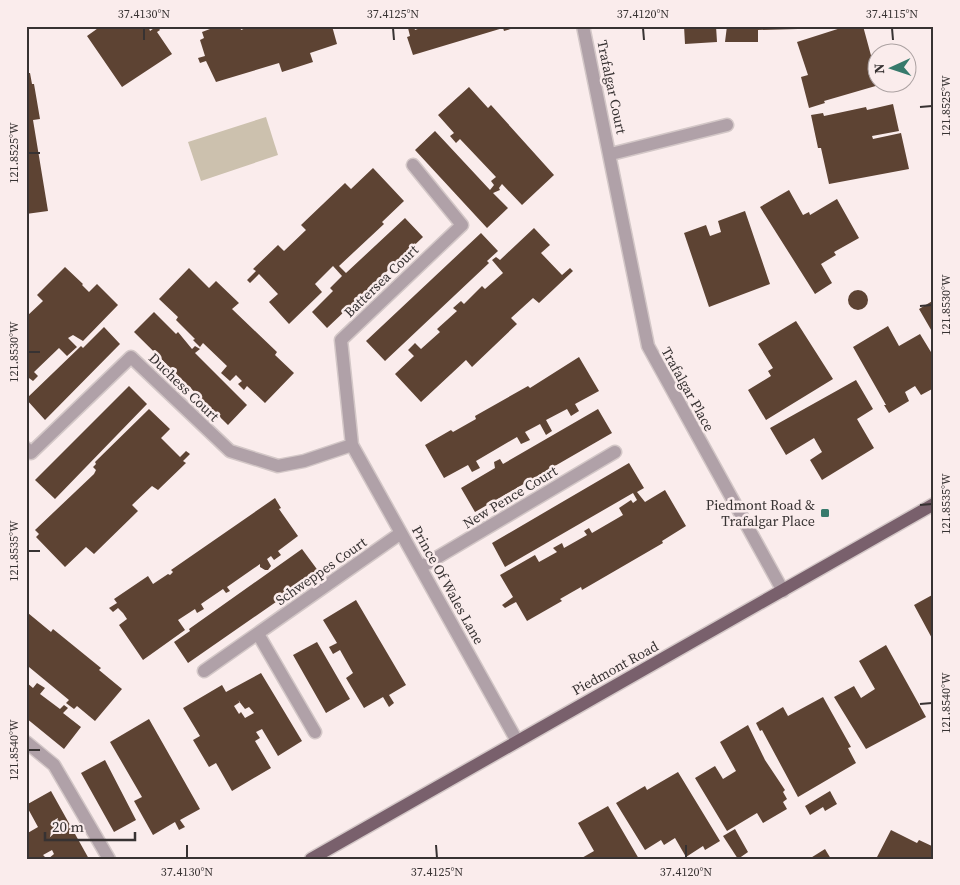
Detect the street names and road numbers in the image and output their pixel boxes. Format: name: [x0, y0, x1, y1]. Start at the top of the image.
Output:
street label: Trafalgar Court: [592, 38, 632, 136]
street label: Battersea Court: [339, 240, 423, 322]
street label: Trafalgar Place: [657, 343, 719, 435]
street label: Duchess Court: [144, 348, 224, 426]
street label: New Pence Court: [459, 461, 561, 533]
street label: Prince Of Wales Lane: [407, 522, 489, 648]
street label: Schweppes Court: [271, 532, 371, 610]
street label: Piedmont Road: [568, 636, 662, 700]

